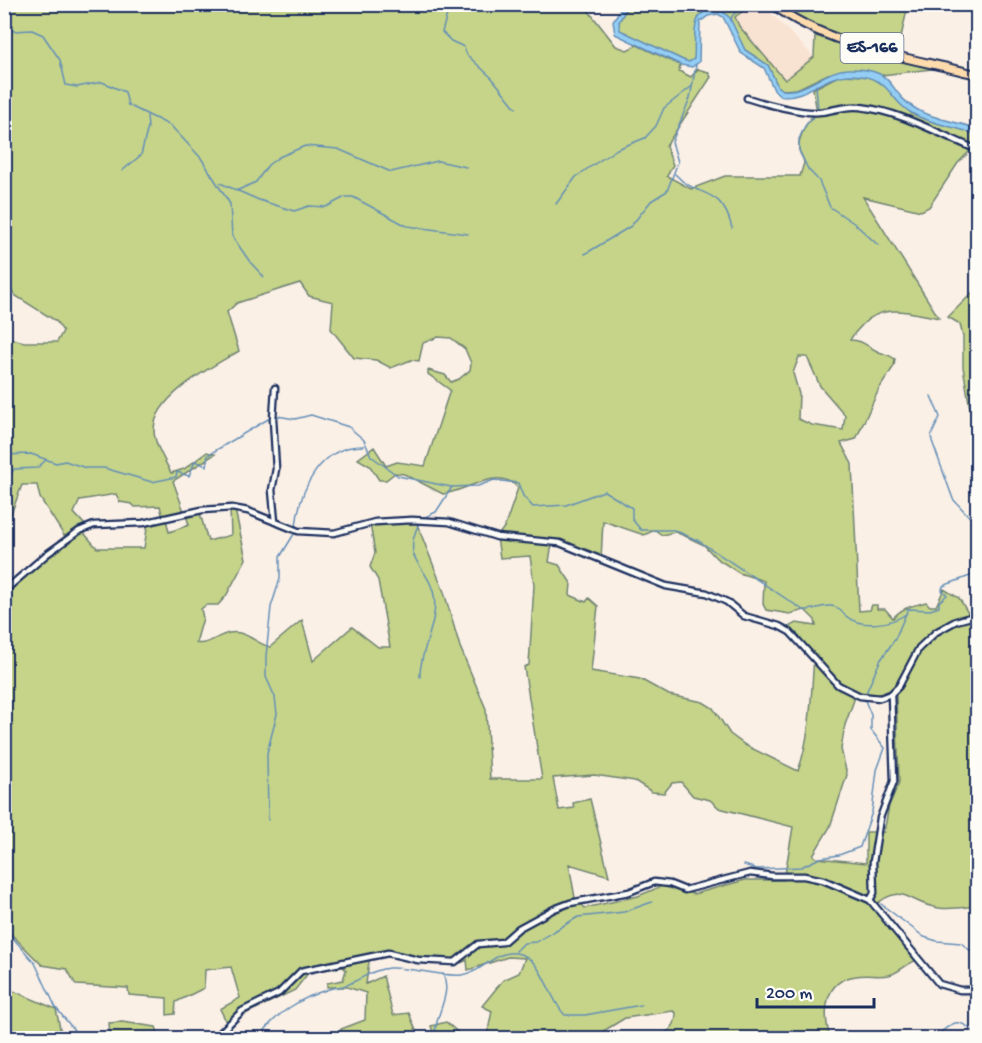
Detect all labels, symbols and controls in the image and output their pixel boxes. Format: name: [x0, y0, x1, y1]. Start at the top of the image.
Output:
road number: ES-166: [840, 33, 904, 63]
scale bar: [757, 971, 874, 1009]
text: 200 m: [766, 984, 813, 1005]

